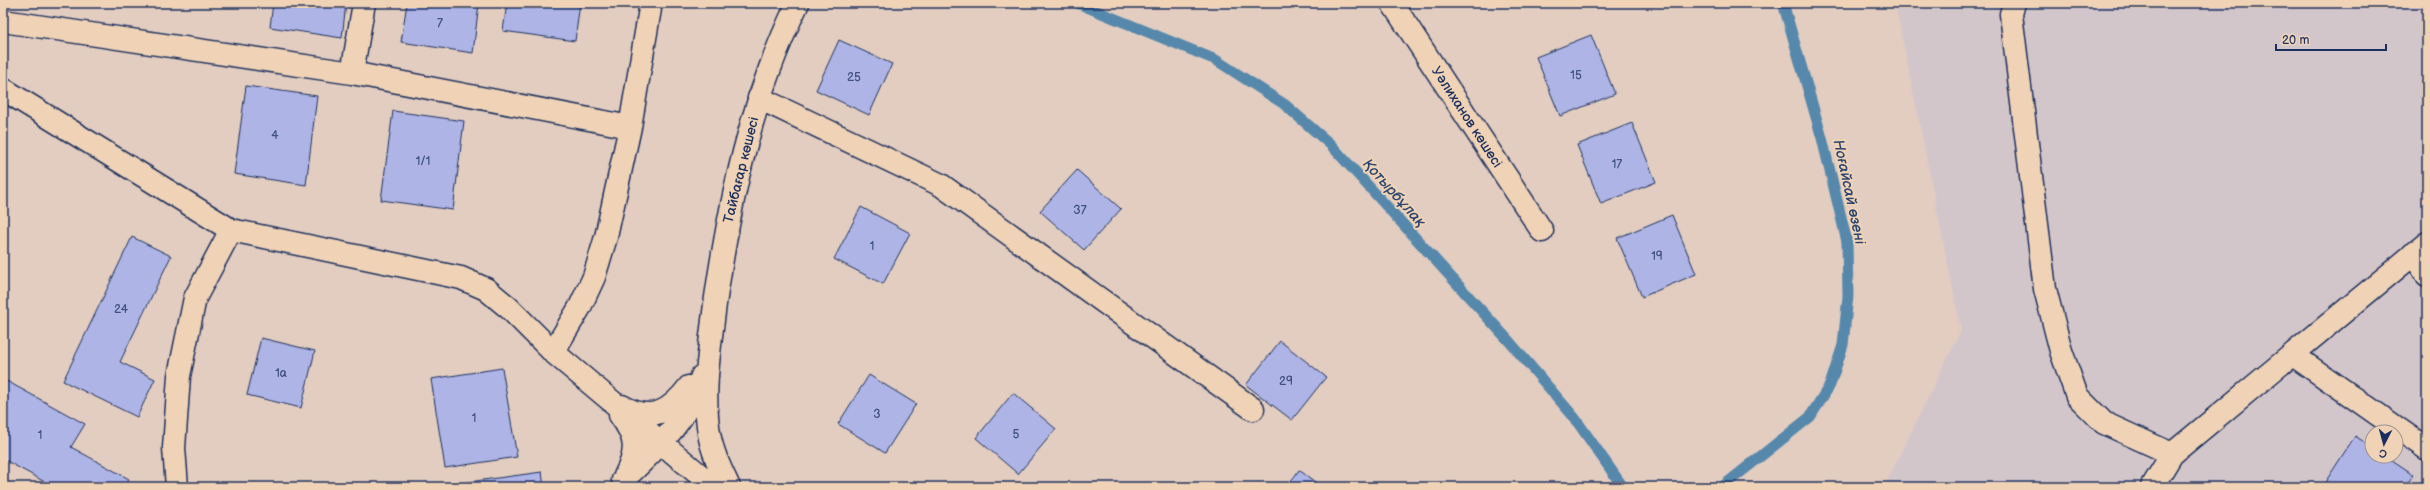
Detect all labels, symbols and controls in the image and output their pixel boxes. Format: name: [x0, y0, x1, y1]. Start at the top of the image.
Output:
house number: 7: [437, 16, 443, 31]
scale bar: [2276, 26, 2386, 52]
text: 20 m: [2282, 33, 2309, 48]
street label: Уәлиханов көшесі: [1428, 63, 1506, 171]
house number: 15: [1570, 68, 1582, 83]
house number: 25: [847, 70, 861, 85]
street label: Тайбағар көшесі: [720, 115, 762, 225]
house number: 4: [271, 128, 279, 143]
water label: Ноғайсай өзені: [1829, 138, 1869, 246]
house number: 1/1: [416, 154, 430, 169]
water label: Қотырбұлақ: [1358, 155, 1430, 232]
house number: 17: [1612, 157, 1622, 172]
house number: 37: [1073, 203, 1087, 218]
house number: 1: [870, 239, 874, 254]
house number: 19: [1651, 249, 1663, 264]
house number: 24: [114, 302, 129, 317]
house number: 1а: [275, 366, 287, 381]
house number: 29: [1279, 374, 1293, 389]
house number: 3: [873, 407, 881, 422]
house number: 1: [472, 411, 476, 426]
north arrow: [2364, 424, 2404, 464]
house number: 5: [1013, 427, 1020, 442]
house number: 1: [38, 428, 42, 443]
text: С: [2378, 447, 2387, 460]

